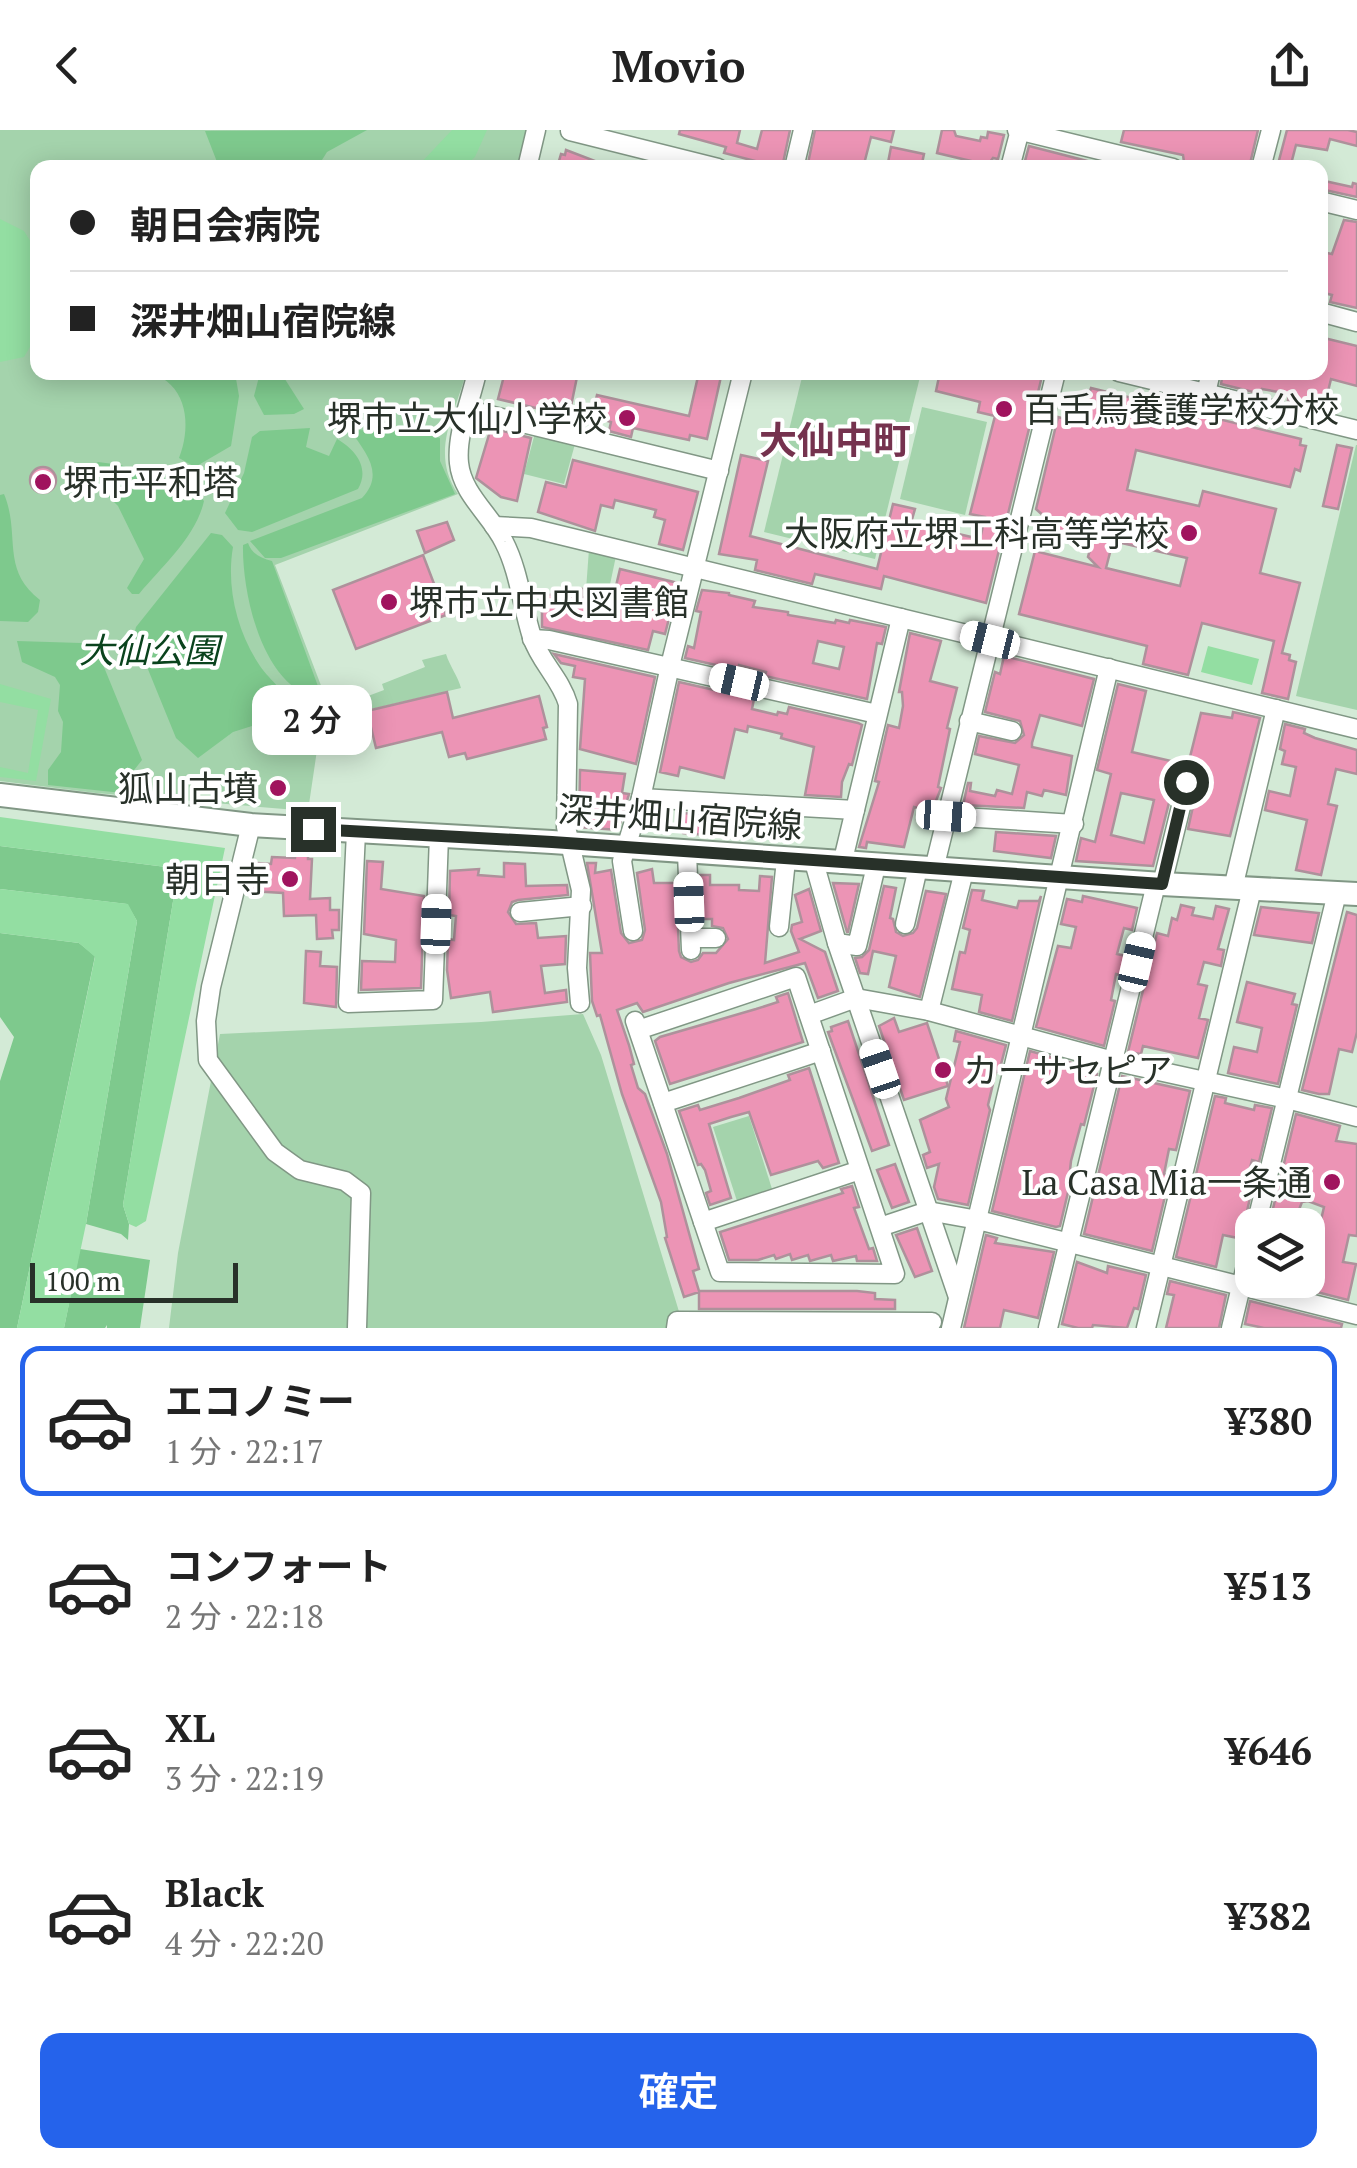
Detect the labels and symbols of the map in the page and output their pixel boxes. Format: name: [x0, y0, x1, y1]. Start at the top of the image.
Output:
place label: 百舌鳥養護学校分校: [1024, 386, 1339, 432]
place label: 堺市立大仙小学校: [327, 395, 607, 441]
marker: 百舌鳥養護学校分校: [993, 398, 1015, 420]
marker: 堺市立大仙小学校: [616, 407, 638, 429]
district label: 大仙中町: [759, 415, 911, 465]
place label: 堺市平和塔: [63, 459, 238, 505]
marker: 堺市平和塔: [32, 471, 54, 493]
place label: 大阪府立堺工科高等学校: [784, 510, 1169, 556]
marker: 大阪府立堺工科高等学校: [1178, 522, 1200, 544]
place label: 堺市立中央図書館: [409, 579, 689, 625]
marker: 堺市立中央図書館: [378, 591, 400, 613]
car: [957, 618, 1023, 662]
park label: 大仙公園: [79, 627, 224, 673]
car: [706, 661, 772, 703]
callout: 2 分: [253, 684, 373, 754]
route start: [1164, 760, 1209, 805]
place label: 狐山古墳: [118, 765, 258, 811]
marker: 狐山古墳: [267, 777, 289, 799]
street label: 深井畑山宿院線: [556, 786, 804, 848]
car: [915, 799, 977, 833]
route end: [291, 807, 336, 852]
place label: 朝日寺: [165, 856, 270, 902]
marker: 朝日寺: [279, 868, 301, 890]
car: [673, 871, 705, 933]
car: [420, 893, 452, 955]
car: [1116, 929, 1158, 995]
car: [856, 1036, 904, 1102]
place label: カーサセピア: [963, 1047, 1172, 1093]
marker: カーサセピア: [932, 1059, 954, 1081]
place label: La Casa Mia一条通: [1021, 1159, 1312, 1205]
marker: La Casa Mia一条通: [1321, 1171, 1343, 1193]
scale bar: [30, 1258, 238, 1302]

